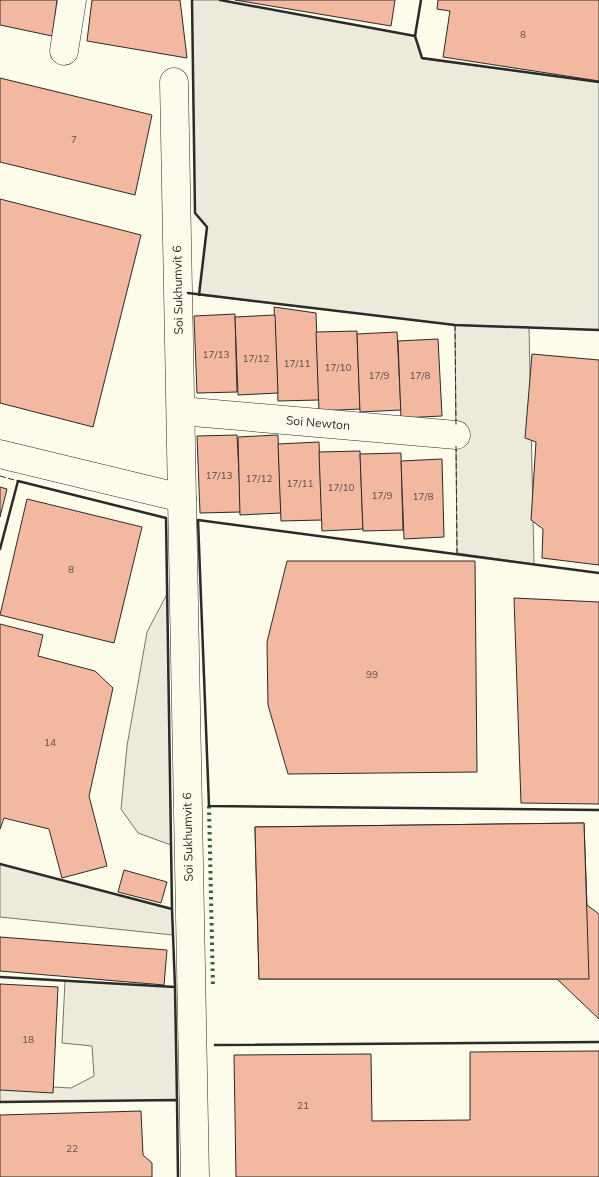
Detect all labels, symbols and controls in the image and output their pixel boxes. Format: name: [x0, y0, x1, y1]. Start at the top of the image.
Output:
house number: 8: [520, 28, 526, 41]
house number: 7: [71, 133, 77, 146]
street label: Soi Sukhumvit 6: [169, 245, 186, 335]
house number: 17/13: [203, 348, 229, 361]
house number: 17/12: [243, 352, 269, 365]
house number: 17/11: [284, 357, 310, 370]
house number: 17/10: [325, 361, 351, 374]
house number: 17/9: [369, 369, 389, 382]
house number: 17/8: [410, 369, 430, 382]
street label: Soi Newton: [285, 412, 351, 433]
house number: 17/13: [206, 469, 232, 482]
house number: 17/12: [246, 472, 272, 485]
house number: 17/11: [287, 477, 313, 490]
house number: 17/10: [328, 481, 354, 494]
house number: 17/9: [372, 489, 392, 502]
house number: 17/8: [413, 490, 433, 503]
house number: 8: [68, 563, 74, 576]
house number: 99: [366, 668, 378, 681]
house number: 14: [44, 736, 56, 749]
street label: Soi Sukhumvit 6: [179, 792, 196, 882]
house number: 18: [22, 1033, 34, 1046]
house number: 21: [297, 1099, 309, 1112]
house number: 22: [66, 1142, 78, 1155]

